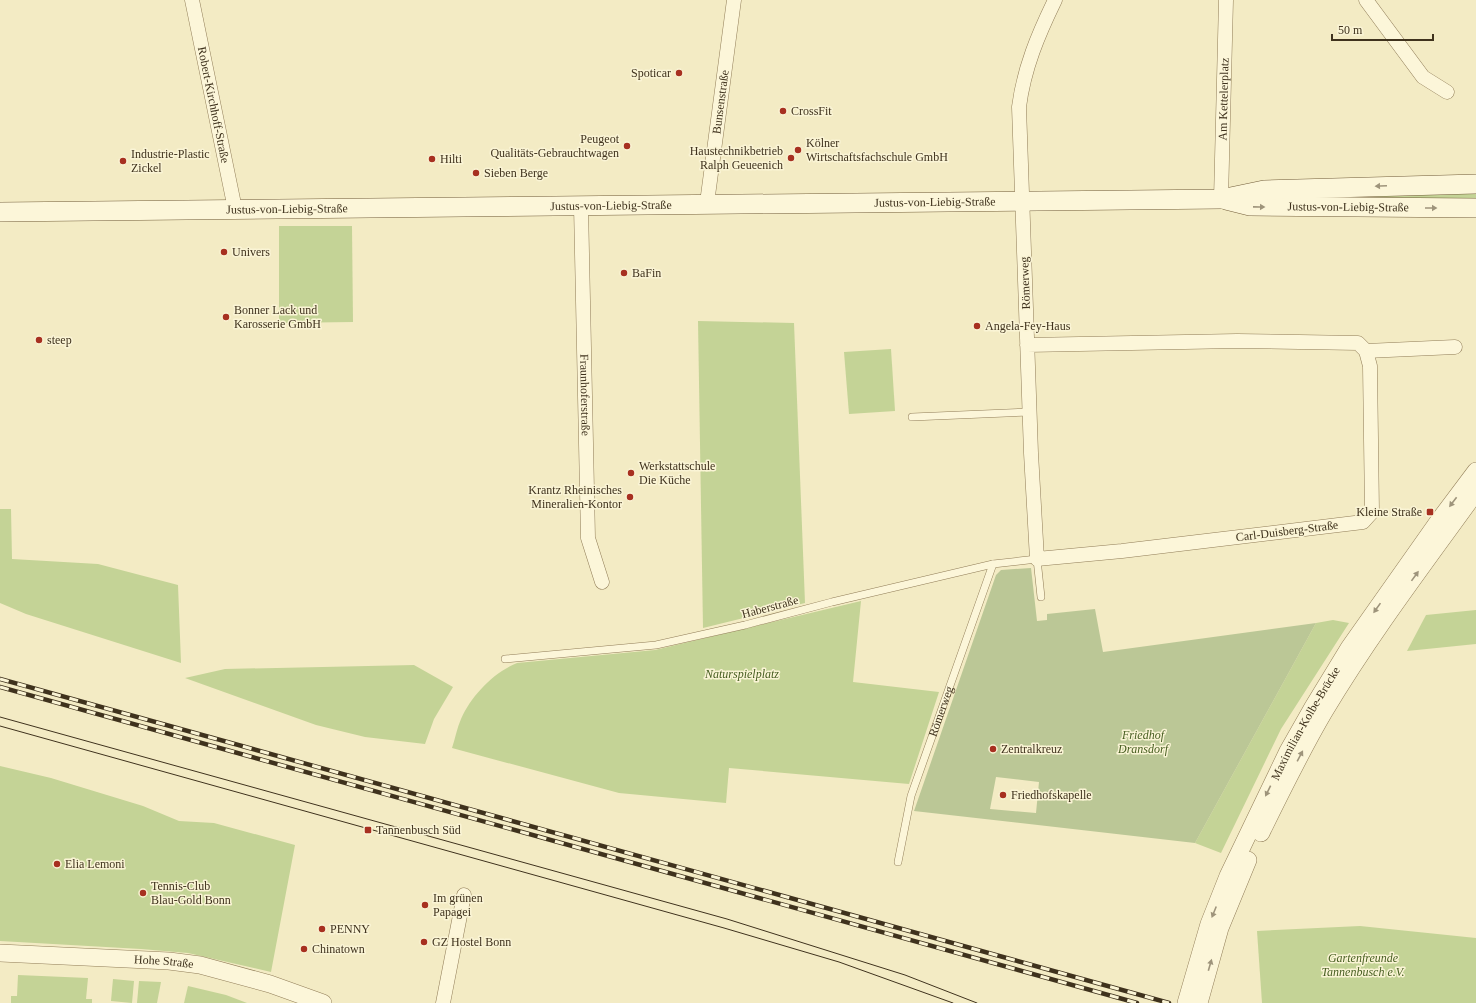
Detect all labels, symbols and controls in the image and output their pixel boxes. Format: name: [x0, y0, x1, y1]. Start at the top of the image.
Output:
scale bar: [1332, 16, 1433, 42]
text: 50 m: [1338, 23, 1363, 37]
street label: Robert-Kirchhoff-Straße: [195, 45, 232, 164]
street label: Am Kettelerplatz: [1215, 57, 1232, 141]
place label: Spoticar: [631, 66, 671, 80]
marker: Spoticar: [674, 68, 684, 78]
street label: Bunsenstraße: [709, 69, 732, 135]
place label: CrossFit: [791, 104, 832, 118]
marker: CrossFit: [778, 106, 788, 116]
place label: Peugeot Qualitäts-Gebrauchtwagen: [490, 132, 620, 160]
place label: Kölner Wirtschaftsfachschule GmbH: [806, 136, 948, 164]
marker: Peugeot Qualitäts-Gebrauchtwagen: [622, 141, 632, 151]
place label: Haustechnikbetrieb Ralph Geueenich: [690, 144, 783, 172]
marker: Kölner Wirtschaftsfachschule GmbH: [793, 145, 803, 155]
place label: Industrie-Plastic Zickel: [131, 147, 210, 175]
place label: Hilti: [440, 152, 463, 166]
marker: Haustechnikbetrieb Ralph Geueenich: [786, 153, 796, 163]
marker: Hilti: [427, 154, 437, 164]
marker: Industrie-Plastic Zickel: [118, 156, 128, 166]
place label: Sieben Berge: [484, 166, 548, 180]
marker: Sieben Berge: [471, 168, 481, 178]
one-way arrow: [1375, 183, 1387, 190]
street label: Justus-von-Liebig-Straße: [874, 194, 996, 210]
street label: Justus-von-Liebig-Straße: [550, 198, 672, 213]
street label: Justus-von-Liebig-Straße: [1287, 199, 1409, 214]
street label: Justus-von-Liebig-Straße: [226, 201, 348, 217]
one-way arrow: [1253, 203, 1265, 210]
one-way arrow: [1425, 205, 1438, 211]
place label: Univers: [232, 245, 270, 259]
marker: Univers: [219, 247, 229, 257]
street label: Römerweg: [1017, 256, 1033, 310]
place label: BaFin: [632, 266, 661, 280]
marker: BaFin: [619, 268, 629, 278]
place label: Bonner Lack und Karosserie GmbH: [234, 303, 321, 331]
marker: Bonner Lack und Karosserie GmbH: [221, 312, 231, 322]
place label: Angela-Fey-Haus: [985, 319, 1071, 333]
marker: Angela-Fey-Haus: [972, 321, 982, 331]
place label: steep: [47, 333, 72, 347]
marker: steep: [34, 335, 44, 345]
street label: Fraunhoferstraße: [577, 354, 593, 436]
place label: Werkstattschule Die Küche: [639, 459, 715, 487]
marker: Werkstattschule Die Küche: [626, 468, 636, 478]
place label: Krantz Rheinisches Mineralien-Kontor: [528, 483, 622, 511]
marker: Krantz Rheinisches Mineralien-Kontor: [625, 492, 635, 502]
one-way arrow: [1448, 496, 1457, 507]
place label: Kleine Straße: [1356, 505, 1422, 519]
marker: Kleine Straße: [1425, 507, 1435, 517]
street label: Carl-Duisberg-Straße: [1235, 518, 1339, 544]
one-way arrow: [1411, 570, 1419, 581]
street label: Haberstraße: [740, 593, 800, 621]
one-way arrow: [1373, 602, 1381, 613]
street label: Maximilian-Kolbe-Brücke: [1268, 664, 1343, 783]
park label: Naturspielplatz: [704, 667, 779, 681]
street label: Römerweg: [926, 684, 956, 739]
park label: Friedhof Dransdorf: [1117, 728, 1170, 756]
place label: Zentralkreuz: [1001, 742, 1062, 756]
marker: Zentralkreuz: [988, 744, 998, 754]
one-way arrow: [1296, 750, 1303, 762]
one-way arrow: [1265, 786, 1271, 797]
place label: Friedhofskapelle: [1011, 788, 1092, 802]
marker: Friedhofskapelle: [998, 790, 1008, 800]
place label: Tannenbusch Süd: [376, 823, 461, 837]
marker: Tannenbusch Süd: [363, 825, 373, 835]
place label: Elia Lemoni: [65, 857, 125, 871]
marker: Elia Lemoni: [52, 859, 62, 869]
place label: Tennis-Club Blau-Gold Bonn: [151, 879, 231, 907]
marker: Tennis-Club Blau-Gold Bonn: [138, 888, 148, 898]
place label: Im grünen Papagei: [433, 891, 483, 919]
marker: Im grünen Papagei: [420, 900, 430, 910]
one-way arrow: [1210, 907, 1216, 919]
place label: PENNY: [330, 922, 370, 936]
marker: PENNY: [317, 924, 327, 934]
place label: GZ Hostel Bonn: [432, 935, 511, 949]
marker: GZ Hostel Bonn: [419, 937, 429, 947]
place label: Chinatown: [312, 942, 365, 956]
marker: Chinatown: [299, 944, 309, 954]
park label: Gartenfreunde Tannenbusch e.V.: [1321, 951, 1405, 979]
street label: Hohe Straße: [134, 952, 194, 971]
one-way arrow: [1207, 959, 1213, 971]

